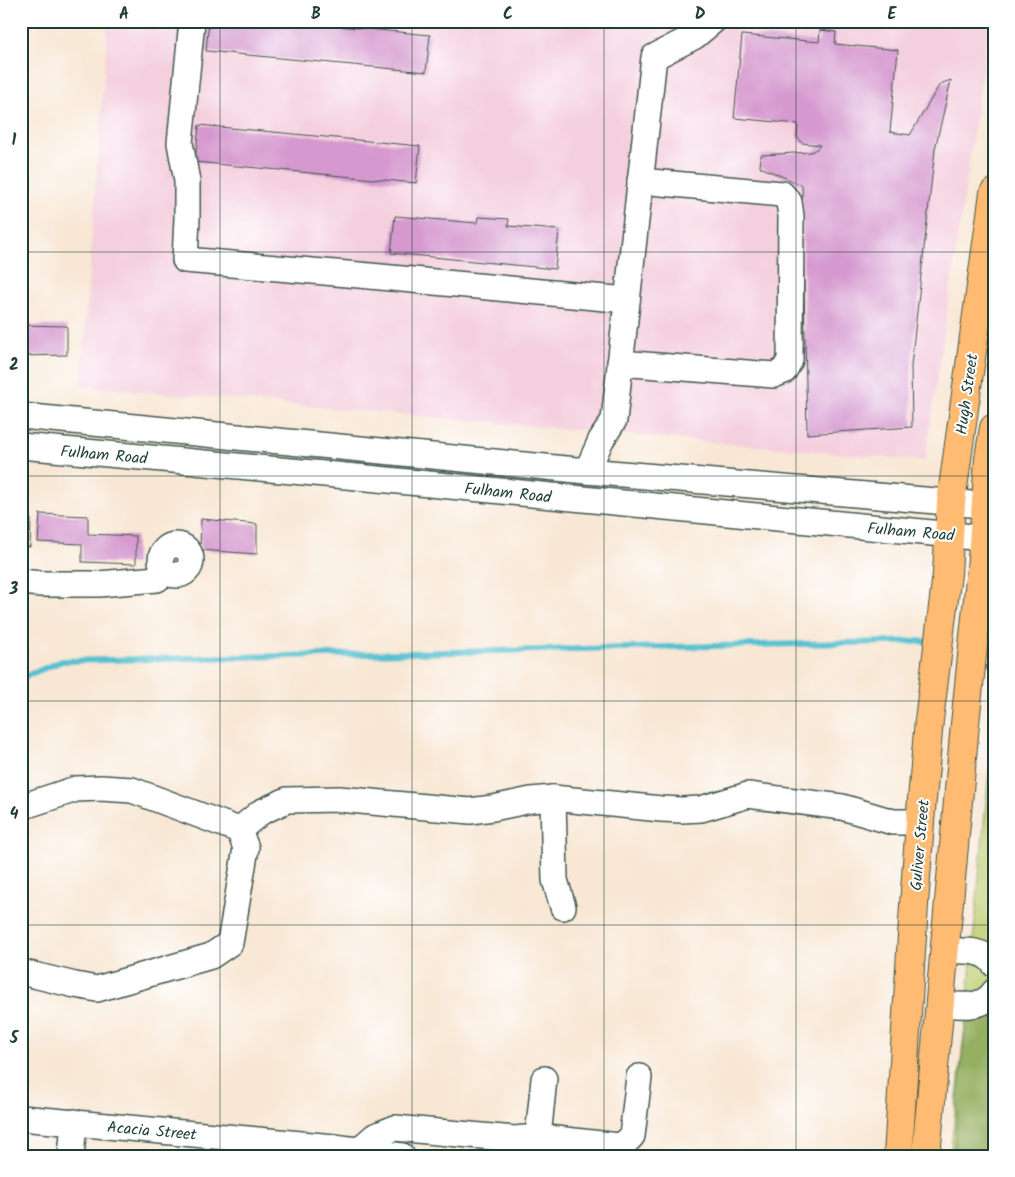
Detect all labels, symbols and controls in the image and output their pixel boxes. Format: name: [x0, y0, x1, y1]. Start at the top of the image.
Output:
text: A: [119, 2, 129, 27]
text: B: [311, 2, 321, 27]
text: C: [503, 2, 513, 27]
text: D: [695, 2, 706, 27]
text: E: [888, 2, 898, 27]
text: 1: [12, 128, 17, 153]
street label: Hugh Street: [949, 351, 986, 436]
text: 2: [9, 353, 19, 378]
street label: Fulham Road: [59, 439, 149, 472]
street label: Fulham Road: [463, 476, 554, 511]
street label: Fulham Road: [866, 516, 956, 549]
text: 3: [9, 577, 19, 602]
street label: Guliver Street: [904, 798, 937, 892]
text: 4: [10, 802, 19, 827]
text: 5: [9, 1026, 20, 1051]
street label: Acacia Street: [106, 1115, 198, 1148]

